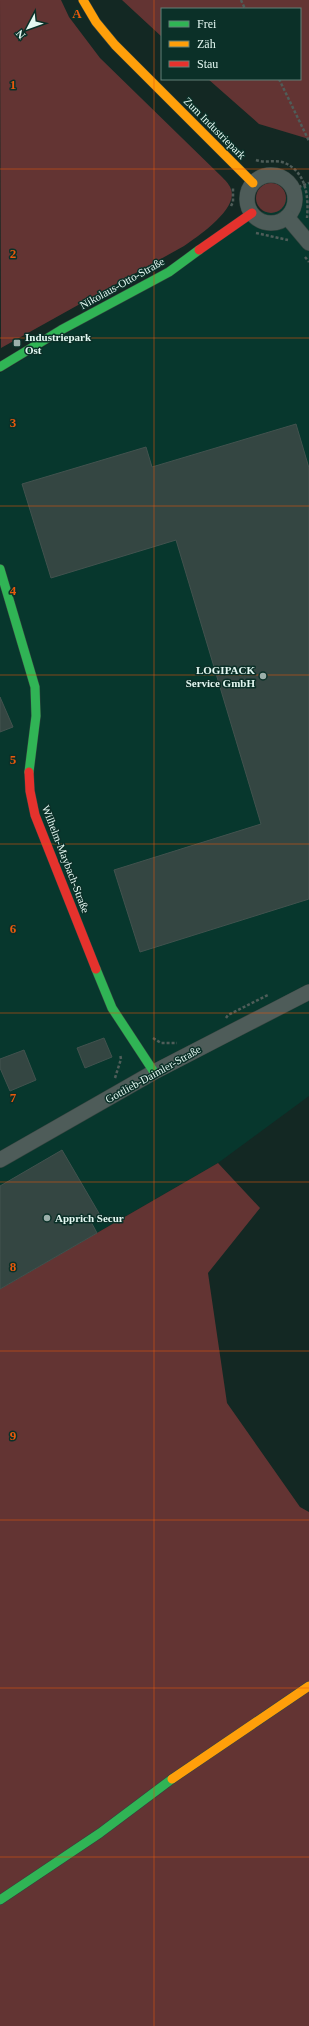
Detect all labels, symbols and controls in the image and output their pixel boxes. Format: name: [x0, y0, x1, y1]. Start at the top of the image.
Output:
text: A: [72, 6, 82, 21]
north arrow: [8, 8, 48, 48]
legend: [161, 8, 301, 80]
text: Frei: [197, 17, 217, 31]
text: N: [13, 28, 28, 41]
text: Zäh: [197, 37, 216, 51]
text: Stau: [197, 57, 218, 71]
text: 1: [10, 77, 16, 92]
street label: Zum Industriepark: [182, 95, 249, 162]
text: 2: [10, 246, 16, 261]
street label: Nikolaus-Otto-Straße: [78, 255, 166, 311]
place label: Industriepark Ost: [25, 331, 92, 356]
marker: Industriepark Ost: [12, 338, 22, 348]
text: 3: [10, 415, 17, 430]
text: 4: [10, 583, 17, 598]
place label: LOGIPACK Service GmbH: [186, 664, 255, 689]
marker: LOGIPACK Service GmbH: [258, 671, 268, 681]
text: 5: [10, 752, 17, 767]
street label: Wilhelm-Maybach-Straße: [40, 803, 92, 915]
text: 6: [10, 921, 17, 936]
street label: Gottlieb-Daimler-Straße: [103, 1043, 203, 1105]
text: 7: [10, 1090, 17, 1105]
place label: Apprich Secur: [55, 1212, 124, 1224]
marker: Apprich Secur: [42, 1213, 52, 1223]
text: 8: [10, 1259, 17, 1274]
text: 9: [10, 1428, 17, 1443]

